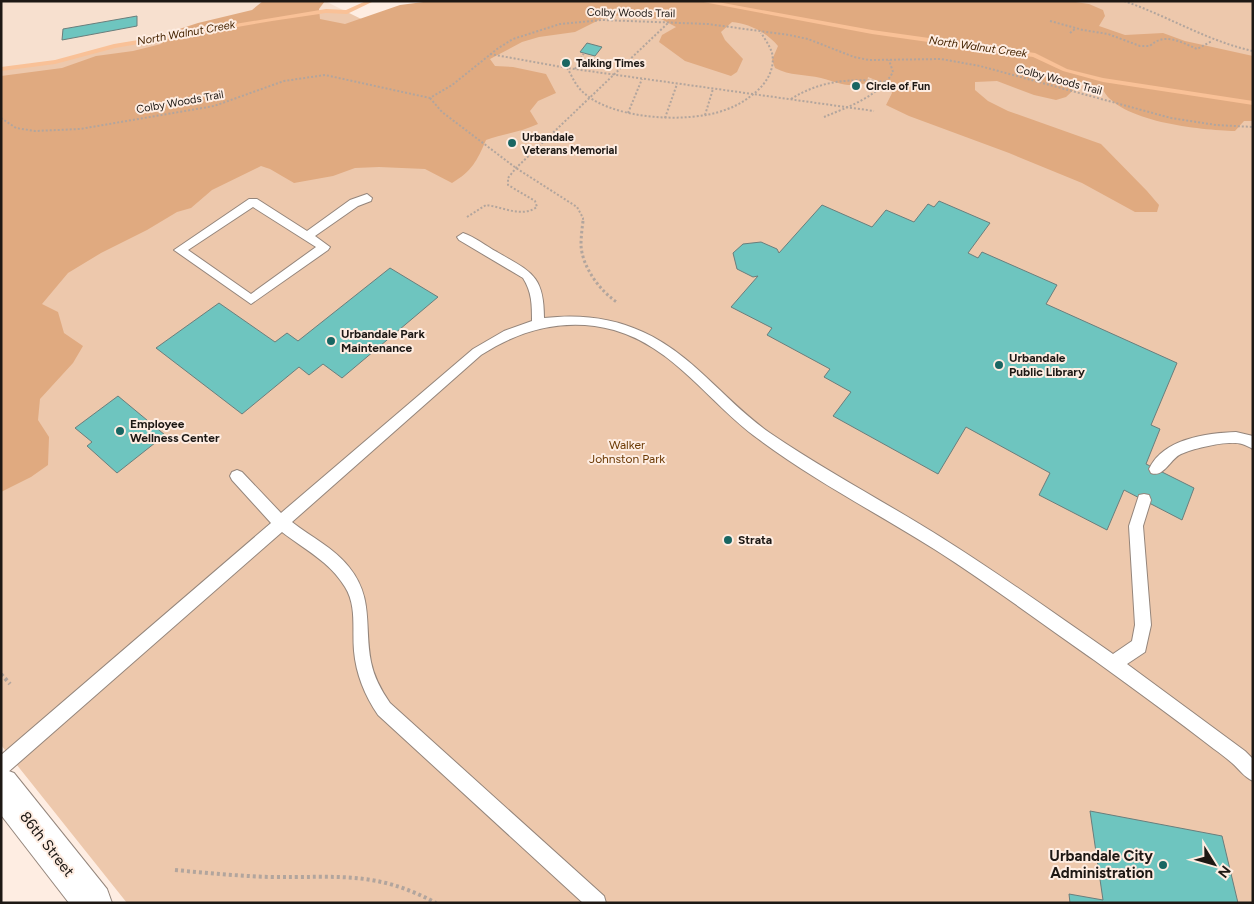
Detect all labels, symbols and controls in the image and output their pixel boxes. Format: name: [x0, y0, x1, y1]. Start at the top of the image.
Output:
street label: Colby Woods Trail: [587, 6, 675, 20]
water label: North Walnut Creek: [136, 18, 237, 48]
water label: North Walnut Creek: [928, 34, 1029, 60]
marker: Talking Times: [560, 57, 572, 69]
place label: Talking Times: [576, 57, 645, 70]
street label: Colby Woods Trail: [1015, 62, 1103, 98]
marker: Circle of Fun: [850, 80, 862, 92]
place label: Circle of Fun: [866, 80, 930, 93]
street label: Colby Woods Trail: [135, 88, 225, 116]
place label: Urbandale Veterans Memorial: [522, 131, 617, 157]
marker: Urbandale Veterans Memorial: [506, 137, 518, 149]
place label: Urbandale Park Maintenance: [341, 327, 425, 355]
marker: Urbandale Park Maintenance: [325, 335, 337, 347]
place label: Urbandale Public Library: [1009, 351, 1085, 379]
marker: Urbandale Public Library: [993, 359, 1005, 371]
place label: Employee Wellness Center: [130, 417, 220, 445]
marker: Employee Wellness Center: [114, 425, 126, 437]
park label: Walker Johnston Park: [589, 438, 665, 466]
place label: Strata: [738, 533, 772, 547]
marker: Strata: [722, 534, 734, 546]
street label: 86th Street: [16, 808, 78, 880]
north arrow: [1189, 839, 1239, 889]
place label: Urbandale City Administration: [1049, 847, 1153, 882]
marker: Urbandale City Administration: [1157, 859, 1169, 871]
text: N: [1214, 862, 1234, 881]

